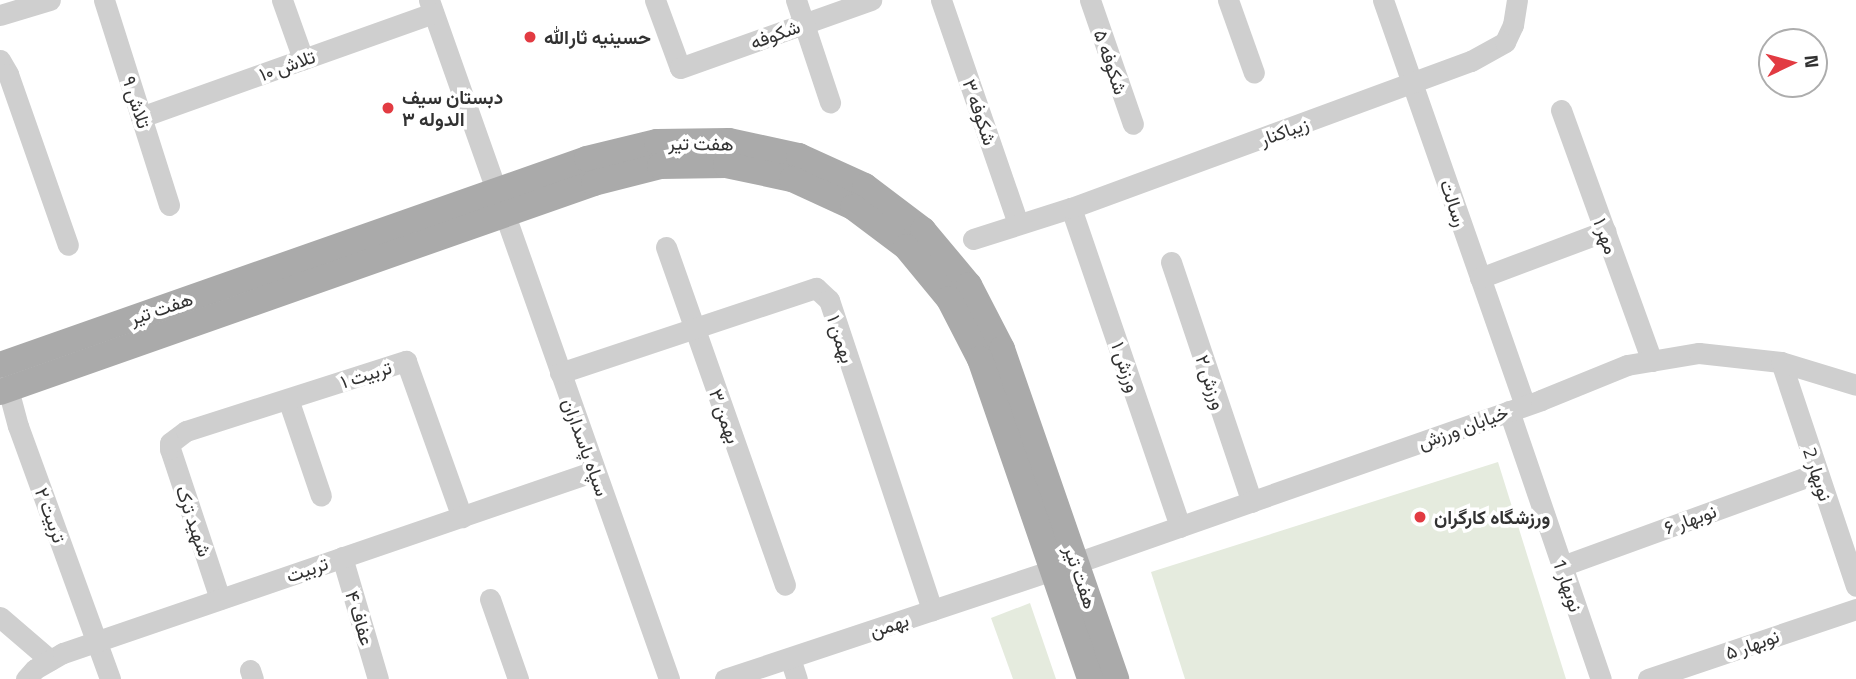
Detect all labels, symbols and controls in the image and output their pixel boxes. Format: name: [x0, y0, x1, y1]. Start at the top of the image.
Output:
street label: شکوفه: [747, 14, 803, 54]
place label: حسینیه ثارالله: [544, 26, 651, 48]
street label: شکوفه ۵: [1089, 27, 1133, 97]
north arrow: [1758, 28, 1828, 98]
marker: حسینیه ثارالله: [522, 29, 538, 45]
street label: تلاش ۱۰: [256, 44, 318, 86]
text: N: [1797, 53, 1827, 69]
street label: تلاش ۹: [118, 73, 156, 131]
street label: شکوفه ۳: [958, 76, 1002, 148]
place label: دبستان سیف الدوله ۳: [402, 86, 503, 130]
marker: دبستان سیف الدوله ۳: [380, 100, 396, 116]
street label: زیباکنار: [1256, 112, 1312, 150]
street label: هفت تیر: [668, 131, 734, 155]
street label: رسالت: [1435, 177, 1473, 229]
street label: مهر ۱: [1589, 215, 1623, 257]
street label: هفت تیر: [126, 287, 196, 329]
street label: بهمن ۱: [823, 312, 859, 366]
street label: ورزش ۱: [1107, 339, 1145, 395]
street label: ورزش ۲: [1191, 352, 1231, 412]
street label: تربیت ۱: [338, 355, 394, 393]
street label: بهمن ۳: [705, 386, 745, 446]
street label: سپاه پاسداران: [558, 395, 614, 499]
street label: خیابان ورزش: [1415, 400, 1511, 454]
street label: نوبهار 2: [1799, 444, 1837, 504]
street label: شهید ترک: [171, 482, 217, 560]
street label: تربیت ۲: [31, 484, 71, 546]
street label: نوبهار ۶: [1661, 499, 1719, 539]
place label: ورزشگاه کارگران: [1434, 506, 1550, 528]
marker: ورزشگاه کارگران: [1412, 509, 1428, 525]
street label: هفت تیر: [1060, 542, 1102, 612]
street label: تربیت: [283, 551, 331, 587]
street label: نوبهار 1: [1548, 555, 1588, 615]
street label: عفاف ۴: [341, 588, 379, 648]
street label: بهمن: [867, 608, 911, 642]
street label: نوبهار ۵: [1722, 624, 1782, 664]

